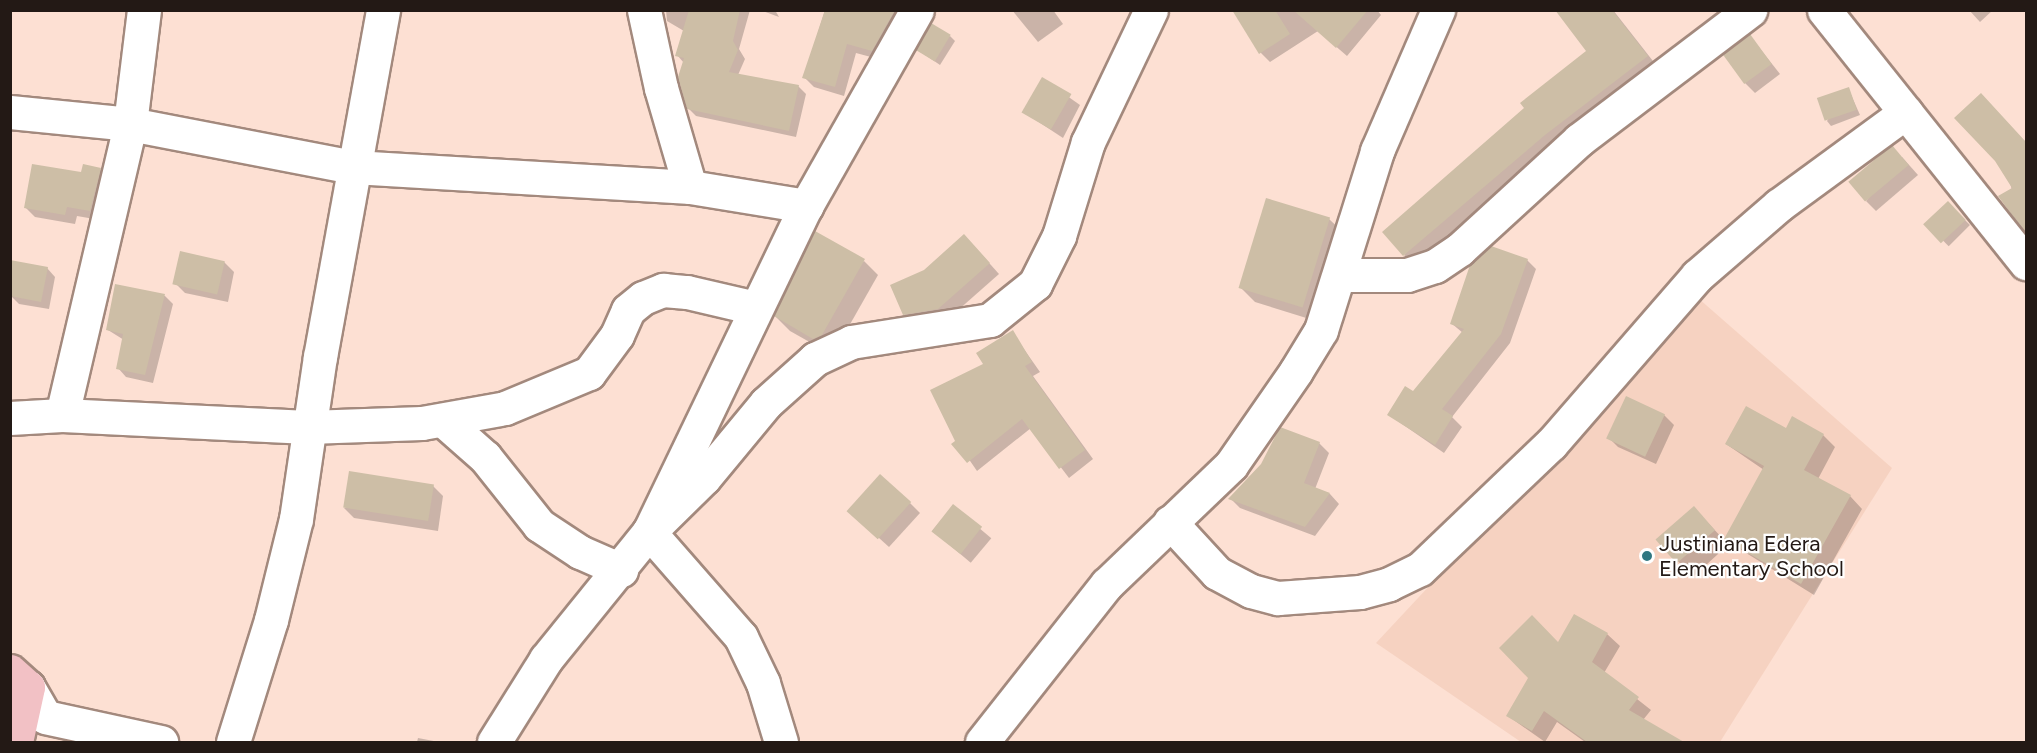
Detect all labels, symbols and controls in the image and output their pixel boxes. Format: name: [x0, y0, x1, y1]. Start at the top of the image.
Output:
place label: Justiniana Edera Elementary School: [1659, 530, 1844, 582]
marker: Justiniana Edera Elementary School: [1640, 549, 1654, 563]

